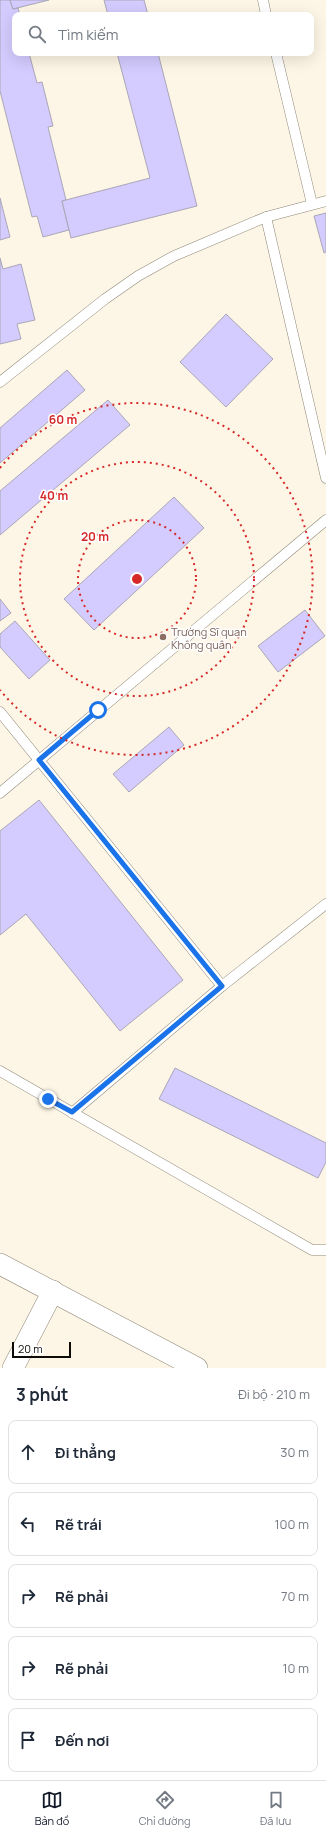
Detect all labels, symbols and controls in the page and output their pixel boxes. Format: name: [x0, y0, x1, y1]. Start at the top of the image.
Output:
search box: [12, 12, 314, 56]
icon: search: [26, 23, 48, 45]
text: Tìm kiếm: [58, 24, 118, 45]
text: 60 m: [49, 411, 77, 428]
text: 40 m: [40, 487, 68, 504]
text: 20 m: [81, 528, 109, 545]
centre of rings: [130, 572, 144, 586]
place label: Trường Sĩ quan Không quân: [171, 624, 247, 652]
marker: Trường Sĩ quan Không quân: [158, 632, 168, 642]
route start: [89, 701, 107, 719]
route end: [39, 1090, 57, 1108]
scale bar: [12, 1340, 71, 1359]
text: 20 m: [18, 1341, 43, 1356]
text: 3 phút: [16, 1383, 68, 1406]
text: Đi bộ · 210 m: [238, 1385, 310, 1403]
icon: ahead: [17, 1441, 39, 1463]
text: Đi thẳng: [55, 1442, 116, 1463]
text: 30 m: [280, 1443, 309, 1461]
icon: left: [17, 1513, 39, 1535]
text: Rẽ trái: [55, 1514, 102, 1535]
text: 100 m: [274, 1515, 309, 1533]
icon: right: [17, 1585, 39, 1607]
text: Rẽ phải: [55, 1586, 108, 1607]
text: 70 m: [281, 1587, 309, 1605]
icon: right: [17, 1657, 39, 1679]
text: Rẽ phải: [55, 1658, 108, 1679]
text: 10 m: [282, 1659, 309, 1677]
icon: arrive: [17, 1729, 39, 1751]
text: Đến nơi: [55, 1730, 109, 1751]
tab: Bản đồ: [35, 1789, 69, 1828]
tab: Chỉ đường: [139, 1789, 191, 1828]
tab: Đã lưu: [260, 1789, 291, 1828]

